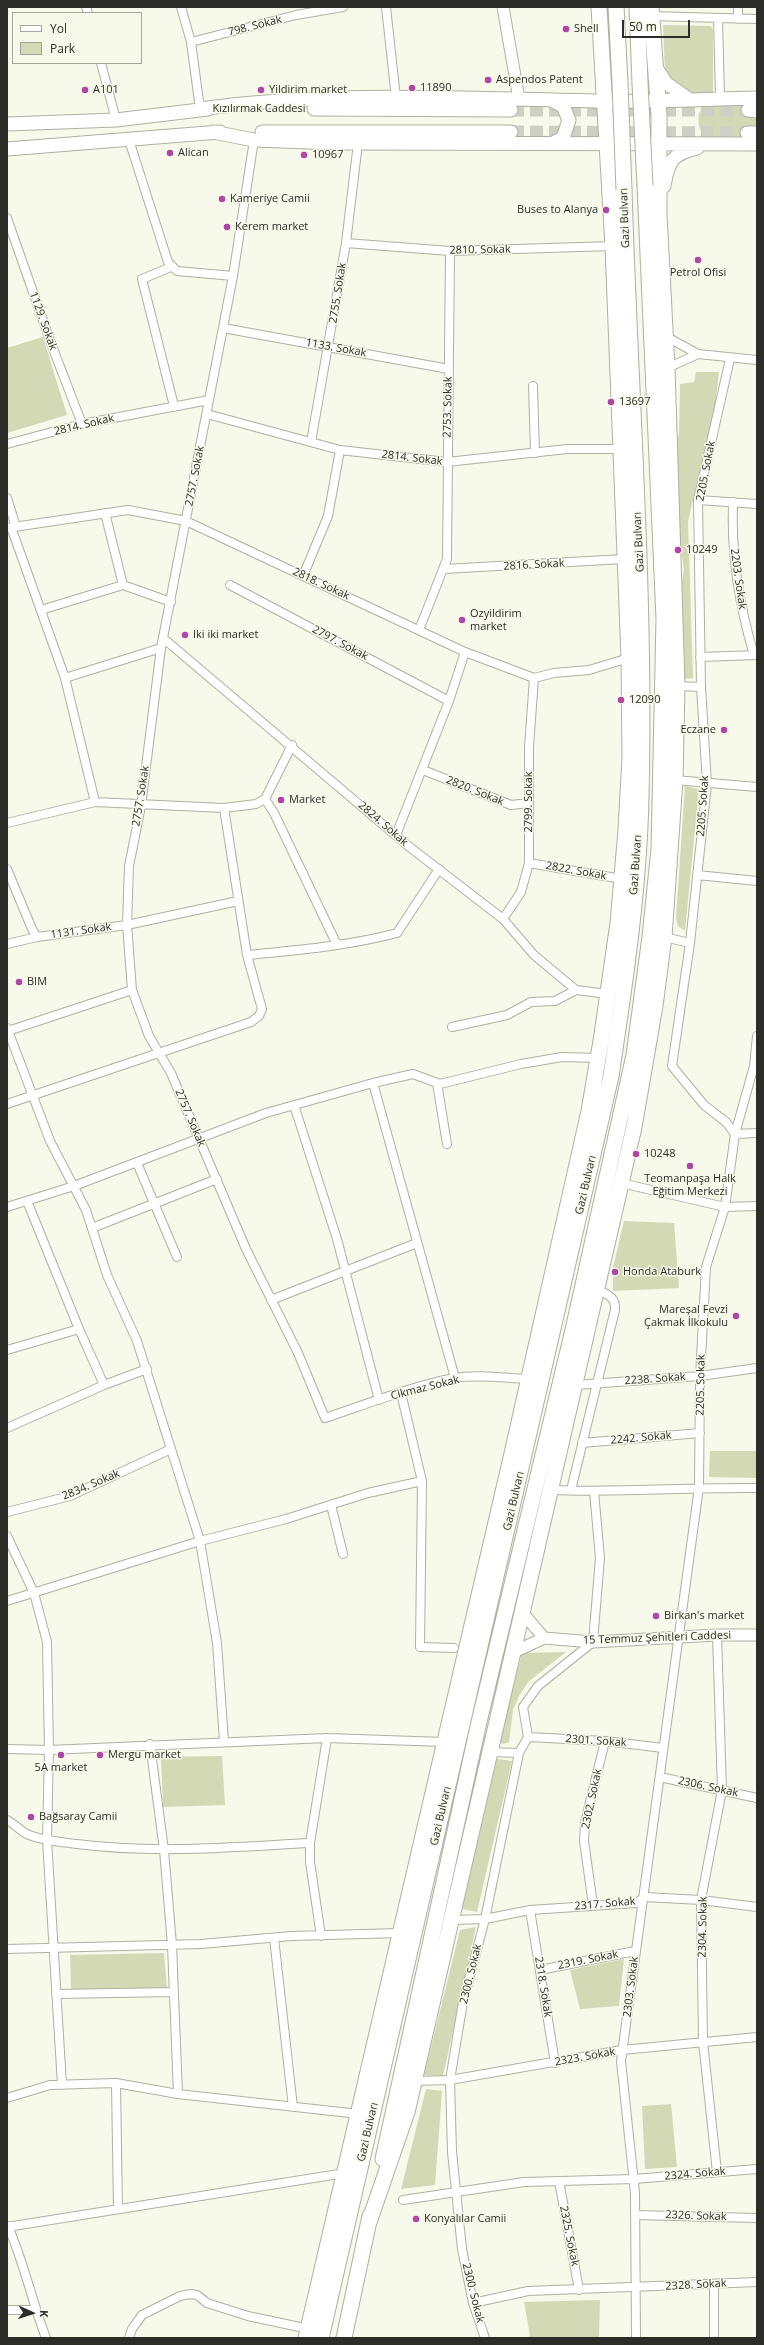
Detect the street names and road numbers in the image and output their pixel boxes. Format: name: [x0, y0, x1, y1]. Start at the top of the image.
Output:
street label: 798. Sokak: [227, 13, 283, 39]
street label: Kızılırmak Caddesi: [212, 102, 306, 116]
street label: Gazi Bulvarı: [617, 188, 633, 248]
street label: 2810. Sokak: [449, 243, 511, 257]
street label: 2755. Sokak: [327, 262, 349, 324]
street label: 1129. Sokak: [26, 290, 60, 352]
street label: 1133. Sokak: [305, 336, 367, 360]
street label: 2753. Sokak: [441, 376, 455, 438]
street label: 2814. Sokak: [53, 412, 115, 438]
street label: 2205. Sokak: [694, 440, 718, 502]
street label: 2757. Sokak: [183, 445, 207, 507]
street label: 2814. Sokak: [381, 448, 443, 468]
street label: Gazi Bulvarı: [631, 511, 647, 573]
street label: 2203. Sokak: [727, 548, 749, 610]
street label: 2816. Sokak: [503, 557, 565, 573]
street label: 2818. Sokak: [290, 565, 352, 603]
street label: 2797. Sokak: [310, 623, 370, 663]
street label: 2757. Sokak: [130, 765, 152, 827]
street label: 2799. Sokak: [522, 771, 536, 833]
street label: 2820. Sokak: [444, 773, 506, 809]
street label: 2205. Sokak: [694, 775, 712, 837]
street label: 2824. Sokak: [356, 799, 410, 849]
street label: Gazi Bulvarı: [627, 834, 645, 896]
street label: 2822. Sokak: [545, 859, 607, 883]
street label: 1131. Sokak: [50, 920, 112, 942]
street label: 2757. Sokak: [172, 1087, 208, 1149]
street label: Gazi Bulvarı: [573, 1154, 599, 1216]
street label: 2205. Sokak: [694, 1354, 708, 1416]
street label: 2238. Sokak: [624, 1370, 686, 1388]
street label: Cikmaz Sokak: [389, 1373, 461, 1403]
street label: 2242. Sokak: [610, 1429, 672, 1447]
street label: 2834. Sokak: [60, 1467, 122, 1503]
street label: Gazi Bulvarı: [501, 1470, 527, 1532]
street label: 15 Temmuz Şehitleri Caddesi: [583, 1629, 731, 1647]
street label: 2301. Sokak: [565, 1732, 627, 1750]
street label: 2302. Sokak: [579, 1768, 605, 1830]
street label: 2306. Sokak: [677, 1774, 739, 1800]
street label: Gazi Bulvarı: [428, 1785, 454, 1847]
street label: 2317. Sokak: [574, 1895, 636, 1913]
street label: 2304. Sokak: [696, 1896, 710, 1958]
street label: 2300. Sokak: [457, 1943, 485, 2005]
street label: 2319. Sokak: [557, 1948, 619, 1972]
street label: 2318. Sokak: [532, 1956, 554, 2018]
street label: 2303. Sokak: [621, 1956, 641, 2018]
street label: 2323. Sokak: [554, 2045, 616, 2069]
street label: Gazi Bulvarı: [355, 2101, 381, 2163]
street label: 2324. Sokak: [664, 2165, 726, 2183]
street label: 2325. Sokak: [557, 2205, 581, 2267]
street label: 2326. Sokak: [665, 2208, 727, 2224]
street label: 2300. Sokak: [459, 2262, 487, 2324]
street label: 2328. Sokak: [665, 2277, 727, 2293]

